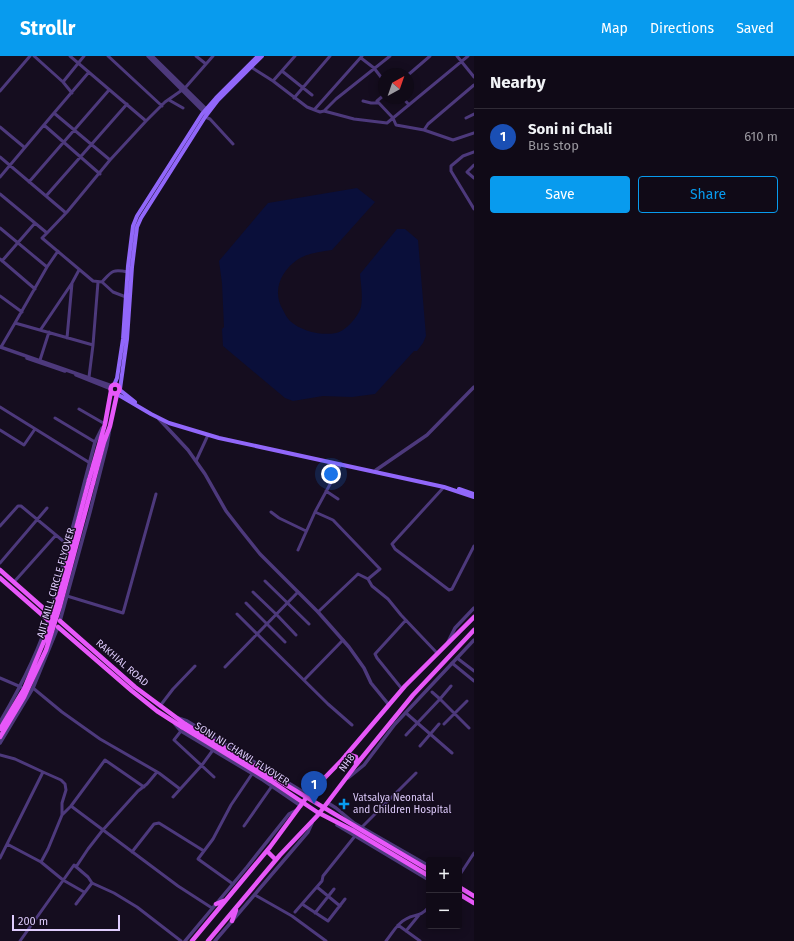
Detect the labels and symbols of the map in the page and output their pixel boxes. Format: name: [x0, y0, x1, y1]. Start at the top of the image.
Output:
north arrow: [378, 68, 414, 104]
your location: [321, 464, 341, 484]
street label: AJIT MILL CIRCLE FLYOVER: [35, 527, 77, 639]
street label: RAKHIAL ROAD: [93, 637, 151, 689]
street label: SONI NI CHAWL FLYOVER: [192, 720, 292, 788]
street label: NH8: [336, 751, 358, 774]
pin: 1: [301, 771, 327, 804]
place label: Vatsalya Neonatal and Children Hospital: [353, 792, 451, 816]
marker: Vatsalya Neonatal and Children Hospital: [338, 798, 350, 810]
scale bar: [12, 913, 120, 932]

